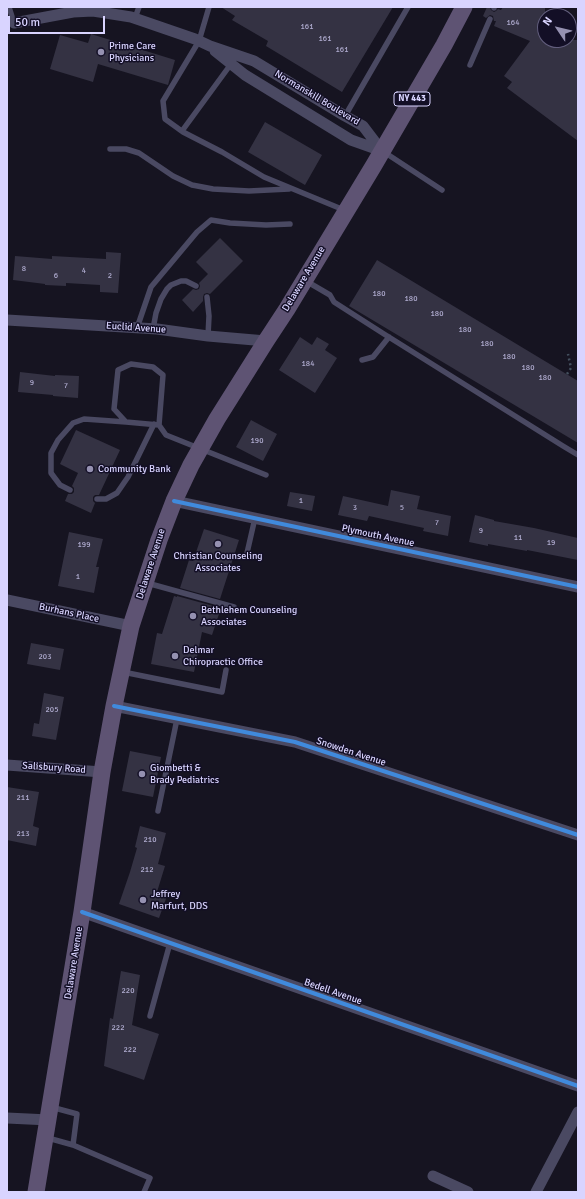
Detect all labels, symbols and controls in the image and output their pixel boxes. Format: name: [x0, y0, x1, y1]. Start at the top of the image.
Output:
scale bar: [10, 8, 107, 34]
north arrow: [537, 8, 577, 48]
text: 50 m: [15, 15, 40, 30]
text: N: [540, 15, 555, 28]
house number: 164: [507, 18, 519, 28]
house number: 161: [301, 22, 313, 32]
house number: 161: [319, 34, 331, 44]
place label: Prime Care Physicians: [109, 40, 156, 64]
house number: 161: [336, 45, 348, 55]
marker: Prime Care Physicians: [96, 47, 106, 57]
street label: Normanskill Boulevard: [272, 68, 362, 128]
road number: NY 443: [394, 92, 430, 106]
street label: Delaware Avenue: [280, 244, 328, 314]
house number: 8: [22, 264, 26, 274]
house number: 4: [82, 266, 86, 276]
house number: 6: [54, 271, 58, 281]
house number: 2: [108, 271, 112, 281]
house number: 180: [373, 289, 385, 299]
house number: 180: [405, 294, 417, 304]
house number: 180: [431, 309, 443, 319]
street label: Euclid Avenue: [106, 320, 166, 336]
house number: 180: [459, 325, 471, 335]
house number: 180: [481, 339, 493, 349]
house number: 180: [503, 352, 515, 362]
house number: 184: [302, 359, 314, 369]
house number: 180: [522, 363, 534, 373]
house number: 180: [539, 373, 551, 383]
house number: 9: [30, 378, 34, 388]
house number: 7: [64, 381, 68, 391]
house number: 190: [251, 436, 263, 446]
place label: Community Bank: [98, 463, 171, 475]
marker: Community Bank: [85, 464, 95, 474]
house number: 1: [299, 496, 303, 506]
house number: 3: [353, 503, 357, 513]
house number: 5: [400, 503, 404, 513]
house number: 7: [435, 518, 439, 528]
street label: Plymouth Avenue: [340, 522, 416, 550]
house number: 9: [479, 526, 483, 536]
street label: Delaware Avenue: [134, 527, 168, 601]
house number: 11: [514, 533, 522, 543]
house number: 19: [547, 538, 555, 548]
marker: Christian Counseling Associates: [213, 539, 223, 549]
house number: 199: [78, 540, 90, 550]
place label: Christian Counseling Associates: [173, 550, 263, 574]
house number: 1: [76, 572, 80, 582]
street label: Burhans Place: [38, 601, 100, 625]
place label: Bethlehem Counseling Associates: [201, 604, 297, 628]
marker: Bethlehem Counseling Associates: [188, 611, 198, 621]
place label: Delmar Chiropractic Office: [183, 644, 263, 668]
marker: Delmar Chiropractic Office: [170, 651, 180, 661]
house number: 203: [39, 652, 51, 662]
house number: 205: [46, 705, 58, 715]
street label: Snowden Avenue: [315, 735, 387, 769]
street label: Salisbury Road: [22, 760, 86, 776]
place label: Giombetti & Brady Pediatrics: [150, 762, 219, 786]
marker: Giombetti & Brady Pediatrics: [137, 769, 147, 779]
house number: 211: [17, 793, 29, 803]
house number: 213: [17, 829, 29, 839]
house number: 210: [144, 835, 156, 845]
house number: 212: [141, 865, 153, 875]
place label: Jeffrey Marfurt, DDS: [151, 888, 208, 912]
marker: Jeffrey Marfurt, DDS: [138, 895, 148, 905]
street label: Delaware Avenue: [62, 926, 86, 1000]
street label: Bedell Avenue: [302, 976, 364, 1008]
house number: 220: [122, 986, 134, 996]
house number: 222: [112, 1023, 124, 1033]
house number: 222: [124, 1045, 136, 1055]

